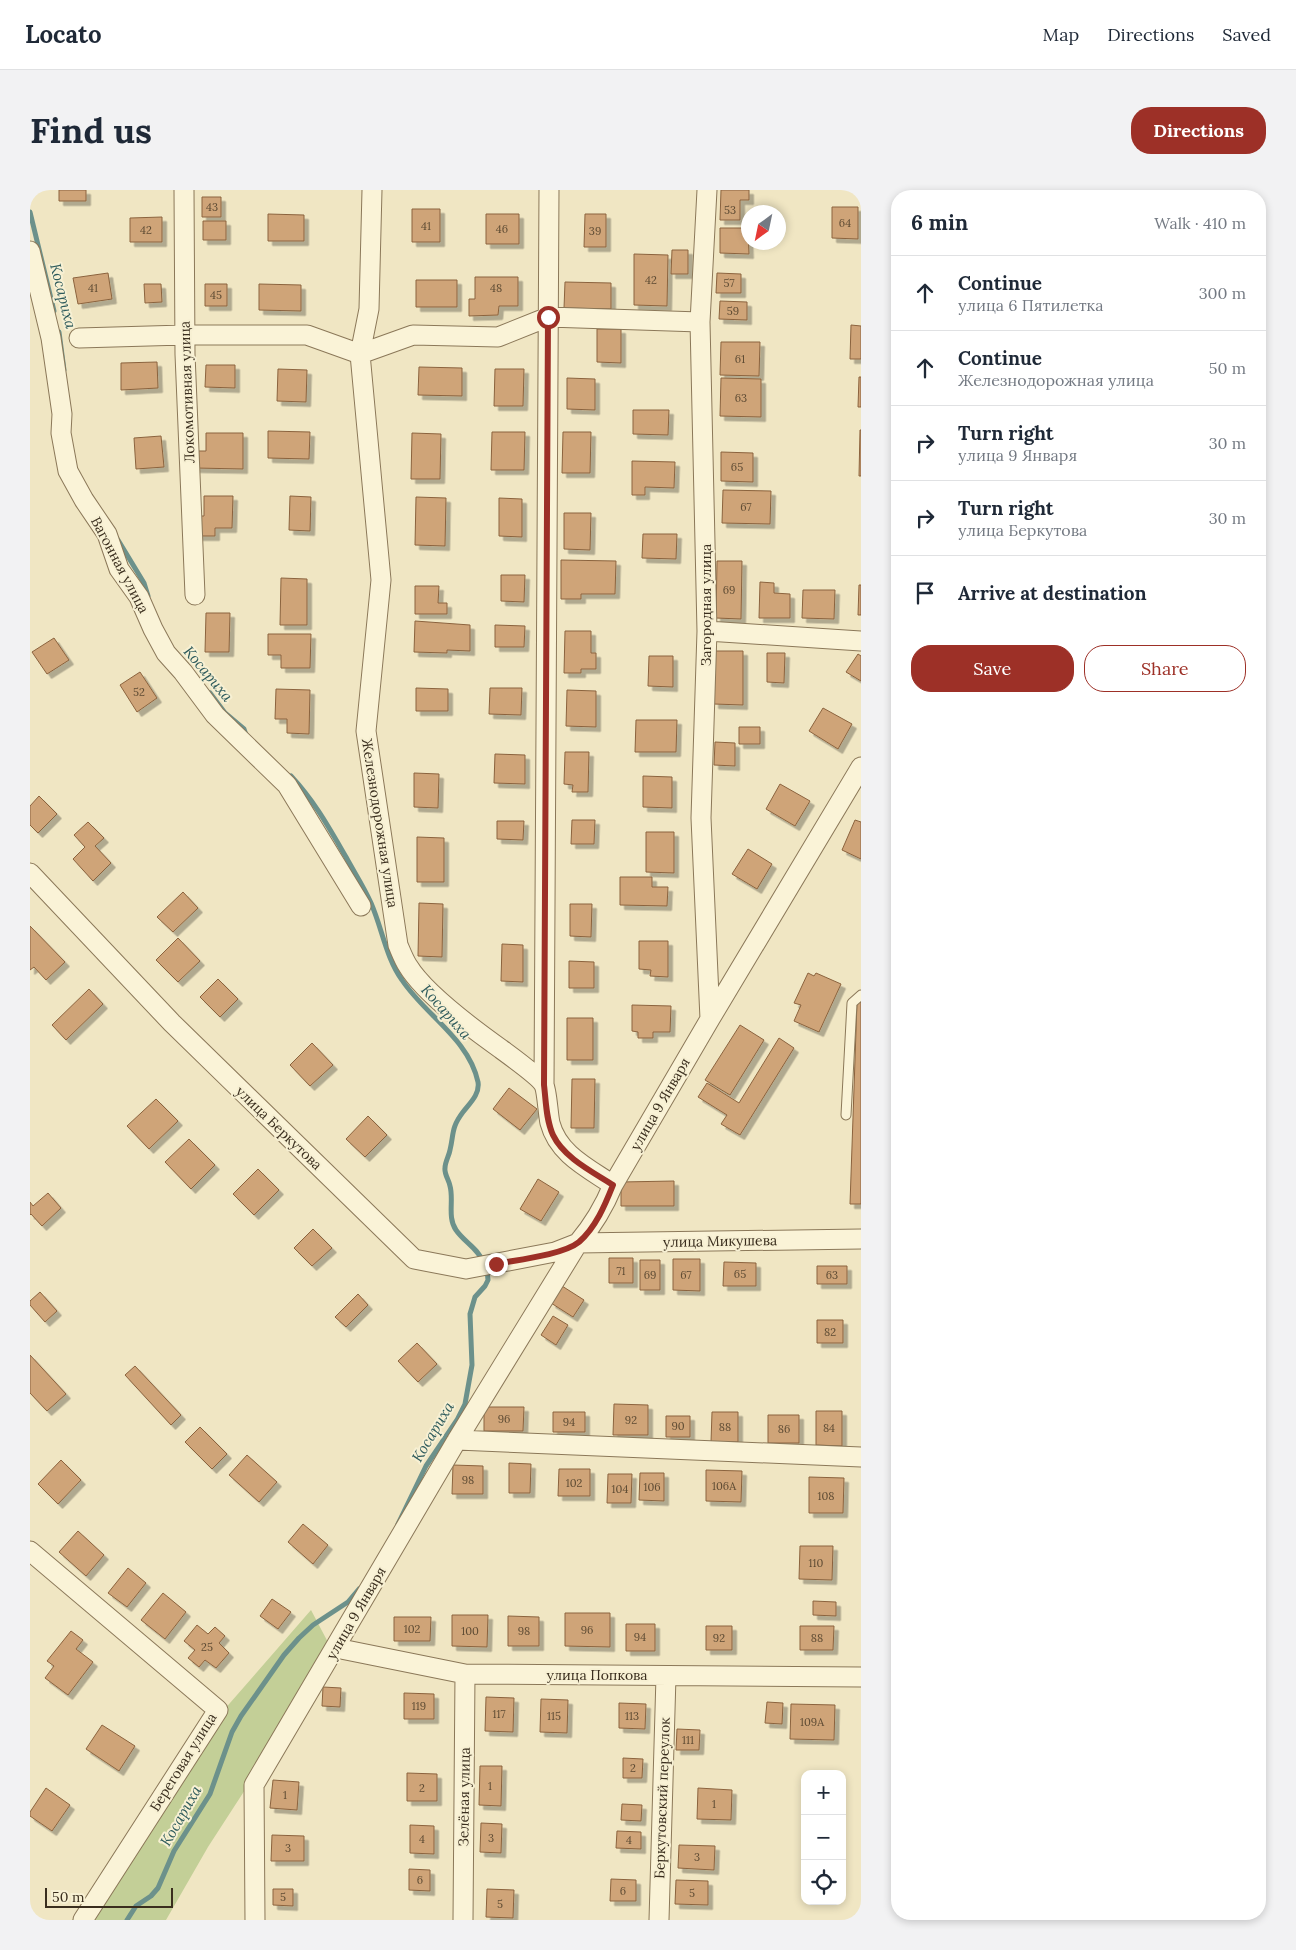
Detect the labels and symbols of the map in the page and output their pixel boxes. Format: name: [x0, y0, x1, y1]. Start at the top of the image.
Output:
house number: 43: [206, 200, 218, 214]
house number: 53: [724, 203, 736, 217]
north arrow: [741, 205, 786, 250]
house number: 64: [839, 216, 851, 230]
house number: 41: [421, 219, 431, 233]
house number: 46: [496, 222, 508, 236]
house number: 42: [140, 223, 152, 237]
house number: 39: [589, 224, 601, 238]
water label: Косариха: [46, 261, 81, 331]
house number: 42: [645, 273, 657, 287]
house number: 57: [723, 276, 735, 290]
house number: 41: [88, 281, 98, 295]
house number: 48: [490, 281, 502, 295]
house number: 45: [210, 288, 222, 302]
house number: 59: [727, 304, 739, 318]
route start: [537, 306, 560, 329]
street label: Локомотивная улица: [176, 321, 198, 463]
house number: 61: [735, 352, 745, 366]
house number: 63: [735, 391, 747, 405]
house number: 65: [731, 460, 743, 474]
house number: 67: [740, 500, 752, 514]
street label: Вагонная улица: [87, 514, 153, 616]
street label: Загородная улица: [697, 544, 715, 666]
house number: 69: [723, 583, 735, 597]
water label: Косариха: [180, 642, 238, 706]
house number: 52: [133, 685, 145, 699]
street label: Железнодорожная улица: [358, 737, 402, 909]
water label: Косариха: [417, 980, 476, 1044]
street label: улица 9 Января: [626, 1054, 694, 1154]
street label: улица Беркутова: [232, 1082, 326, 1174]
street label: улица Микушева: [663, 1231, 777, 1251]
route end: [485, 1253, 508, 1276]
house number: 71: [616, 1264, 626, 1278]
house number: 65: [734, 1267, 746, 1281]
house number: 69: [644, 1268, 656, 1282]
house number: 67: [680, 1268, 692, 1282]
house number: 63: [826, 1268, 838, 1282]
house number: 82: [824, 1325, 836, 1339]
water label: Косариха: [407, 1398, 458, 1465]
house number: 96: [498, 1412, 510, 1426]
house number: 92: [625, 1413, 637, 1427]
house number: 94: [563, 1415, 575, 1429]
house number: 90: [671, 1419, 685, 1433]
house number: 88: [719, 1420, 731, 1434]
house number: 84: [823, 1421, 835, 1435]
house number: 86: [778, 1422, 790, 1436]
house number: 98: [462, 1473, 474, 1487]
house number: 102: [566, 1476, 582, 1490]
house number: 106А: [712, 1479, 737, 1493]
house number: 106: [643, 1480, 661, 1494]
house number: 104: [612, 1482, 628, 1496]
house number: 108: [817, 1489, 835, 1503]
house number: 110: [809, 1556, 824, 1570]
street label: улица 9 Января: [322, 1563, 390, 1663]
house number: 102: [404, 1622, 420, 1636]
house number: 96: [581, 1623, 593, 1637]
house number: 100: [461, 1624, 479, 1638]
house number: 98: [518, 1624, 530, 1638]
house number: 94: [634, 1630, 646, 1644]
house number: 92: [713, 1631, 725, 1645]
house number: 88: [811, 1631, 823, 1645]
house number: 25: [201, 1640, 213, 1654]
street label: улица Попкова: [546, 1666, 648, 1684]
house number: 119: [412, 1699, 426, 1713]
house number: 117: [492, 1707, 506, 1721]
street label: Береговая улица: [146, 1709, 220, 1815]
house number: 115: [547, 1709, 561, 1723]
house number: 113: [625, 1709, 639, 1723]
house number: 109А: [800, 1715, 825, 1729]
street label: Беркутовский переулок: [650, 1716, 674, 1879]
house number: 111: [682, 1733, 694, 1747]
street label: Зелёная улица: [454, 1747, 474, 1847]
house number: 2: [630, 1761, 636, 1775]
house number: 1: [488, 1779, 492, 1793]
water label: Косариха: [156, 1781, 206, 1849]
house number: 2: [419, 1781, 425, 1795]
house number: 1: [283, 1788, 287, 1802]
house number: 1: [712, 1797, 716, 1811]
house number: 3: [488, 1831, 494, 1845]
house number: 4: [419, 1832, 425, 1846]
house number: 4: [626, 1833, 632, 1847]
house number: 3: [285, 1841, 291, 1855]
house number: 3: [694, 1850, 700, 1864]
house number: 6: [417, 1873, 423, 1887]
house number: 6: [620, 1884, 626, 1898]
scale bar: [45, 1885, 172, 1908]
house number: 5: [689, 1886, 695, 1900]
house number: 5: [280, 1890, 286, 1904]
house number: 5: [497, 1897, 503, 1911]

